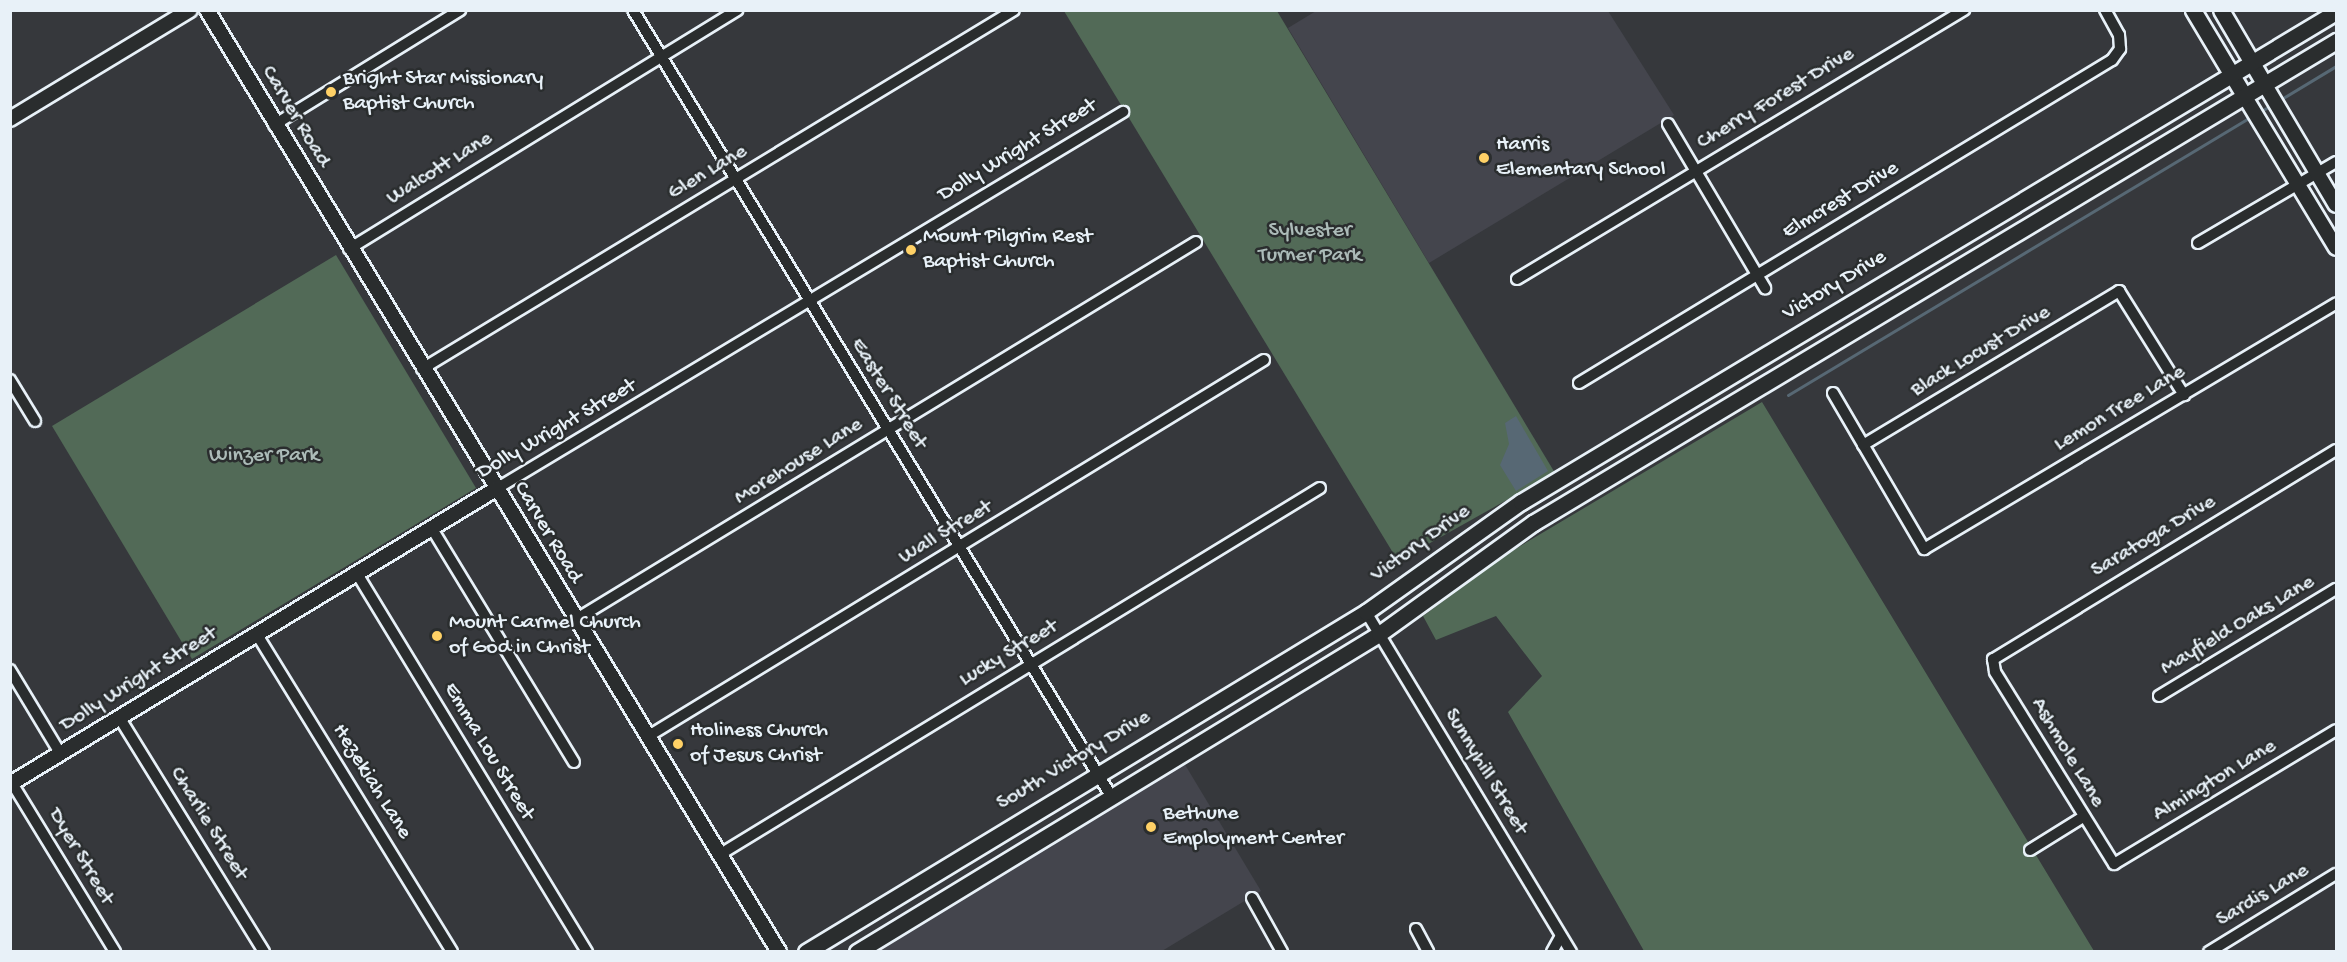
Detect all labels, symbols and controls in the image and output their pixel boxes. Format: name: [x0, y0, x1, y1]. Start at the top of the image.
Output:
street label: Cherry Forest Drive: [1693, 42, 1859, 156]
street label: Carver Road: [254, 61, 336, 173]
place label: Bright Star Missionary Baptist Church: [343, 66, 543, 118]
marker: Bright Star Missionary Baptist Church: [324, 85, 338, 99]
street label: Dolly Wright Street: [934, 93, 1102, 209]
street label: Walcott Lane: [382, 126, 498, 212]
place label: Harris Elementary School: [1496, 132, 1666, 184]
street label: Glen Lane: [664, 139, 752, 207]
marker: Harris Elementary School: [1477, 151, 1491, 165]
street label: Elmcrest Drive: [1778, 156, 1904, 246]
park label: Sylvester Turner Park: [1258, 218, 1362, 270]
place label: Mount Pilgrim Rest Baptist Church: [923, 224, 1092, 276]
marker: Mount Pilgrim Rest Baptist Church: [904, 243, 918, 257]
street label: Victory Drive: [1778, 245, 1892, 327]
street label: Black Locust Drive: [1906, 300, 2056, 404]
street label: Easter Street: [843, 334, 933, 454]
street label: Lemon Tree Lane: [2050, 359, 2190, 459]
street label: Dolly Wright Street: [472, 374, 642, 486]
street label: Morehouse Lane: [730, 412, 868, 512]
park label: Winzer Park: [209, 444, 319, 470]
street label: Carver Road: [506, 477, 588, 589]
street label: Saratoga Drive: [2087, 489, 2221, 585]
street label: Wall Street: [894, 495, 998, 571]
street label: Victory Drive: [1366, 499, 1476, 589]
street label: Mayfield Oaks Lane: [2156, 570, 2320, 682]
place label: Mount Carmel Church of God in Christ: [449, 610, 641, 662]
street label: Lucky Street: [955, 614, 1063, 694]
street label: Dolly Wright Street: [56, 621, 222, 739]
marker: Mount Carmel Church of God in Christ: [430, 629, 444, 643]
street label: Emma Lou Street: [437, 678, 539, 826]
street label: Ashmole Lane: [2024, 693, 2110, 813]
street label: Sunnyhill Street: [1437, 704, 1533, 840]
street label: South Victory Drive: [992, 705, 1156, 817]
place label: Holiness Church of Jesus Christ: [690, 718, 828, 770]
street label: Hezekiah Lane: [325, 720, 417, 844]
street label: Almington Lane: [2148, 734, 2282, 828]
marker: Holiness Church of Jesus Christ: [671, 737, 685, 751]
street label: Charlie Street: [163, 762, 253, 886]
place label: Bethune Employment Center: [1163, 801, 1344, 852]
street label: Dyer Street: [41, 804, 119, 910]
marker: Bethune Employment Center: [1144, 820, 1158, 834]
street label: Sardis Lane: [2212, 858, 2314, 934]

